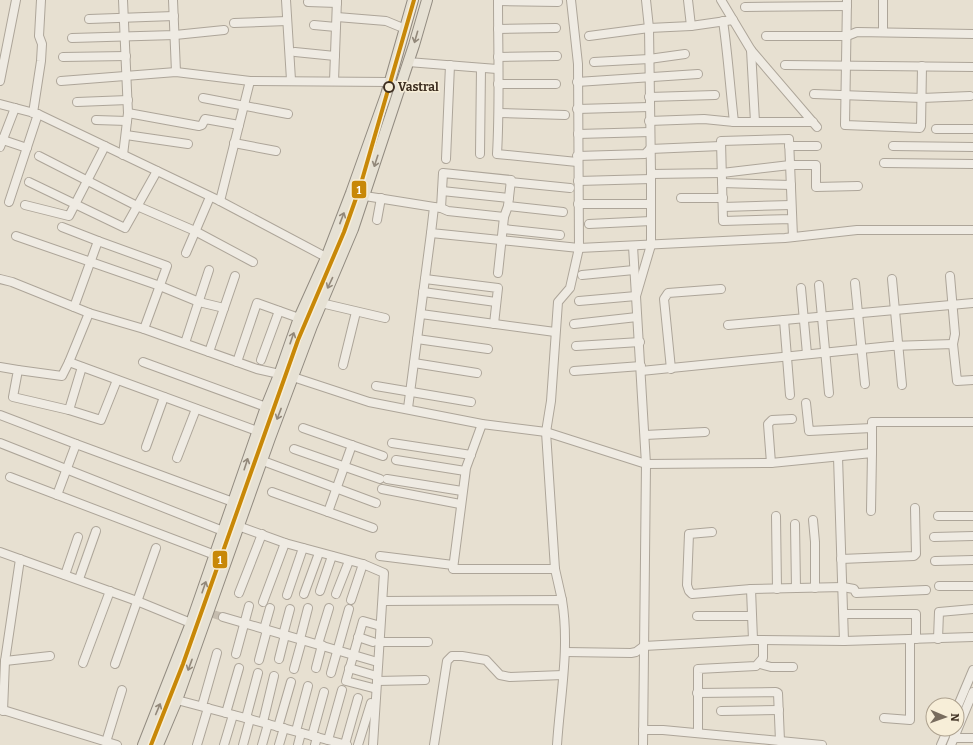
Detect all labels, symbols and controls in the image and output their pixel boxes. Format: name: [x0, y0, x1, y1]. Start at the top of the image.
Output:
one-way arrow: [412, 31, 419, 44]
place label: Vastral: [398, 80, 439, 94]
marker: Vastral: [383, 81, 395, 93]
one-way arrow: [372, 155, 379, 168]
line badge: 1: [351, 180, 367, 199]
text: 1: [357, 184, 362, 197]
one-way arrow: [338, 212, 346, 224]
one-way arrow: [326, 276, 333, 288]
one-way arrow: [289, 332, 297, 344]
one-way arrow: [274, 407, 282, 419]
one-way arrow: [243, 457, 250, 470]
line badge: 1: [212, 550, 228, 569]
text: 1: [218, 554, 223, 567]
one-way arrow: [201, 580, 208, 593]
one-way arrow: [185, 659, 193, 671]
north arrow: [925, 697, 965, 737]
one-way arrow: [155, 704, 162, 716]
text: N: [948, 713, 961, 722]

